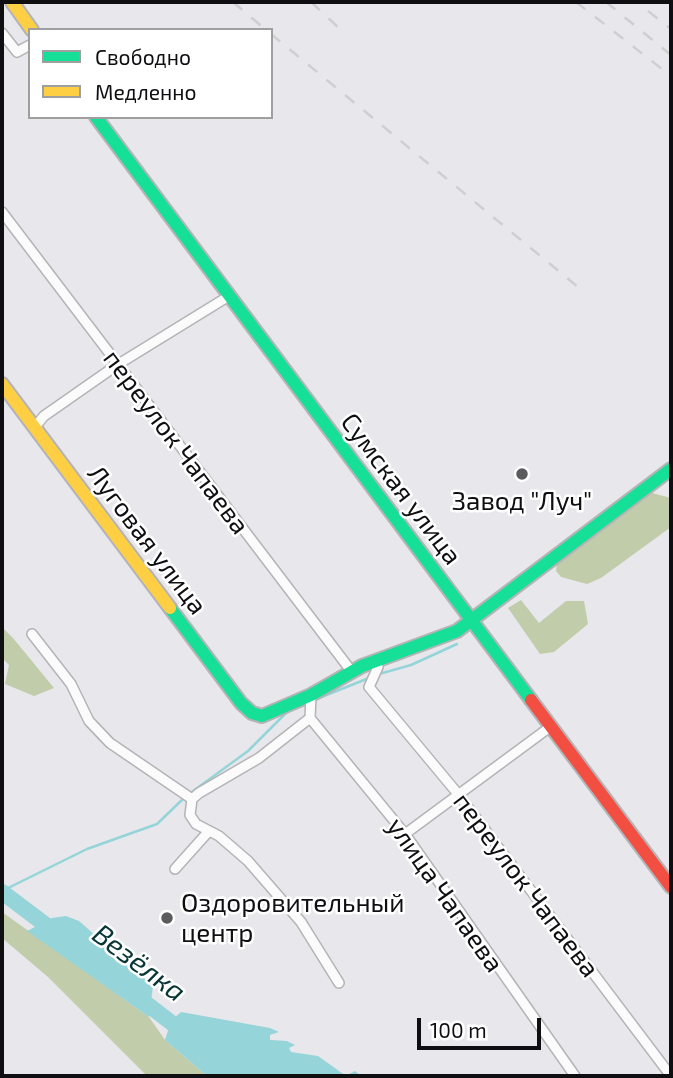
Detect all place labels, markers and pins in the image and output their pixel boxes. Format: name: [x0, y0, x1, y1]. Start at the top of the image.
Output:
marker: Завод "Луч": [514, 466, 530, 482]
place label: Завод "Луч": [452, 485, 592, 517]
place label: Оздоровительный центр: [181, 887, 405, 948]
marker: Оздоровительный центр: [159, 910, 175, 926]

